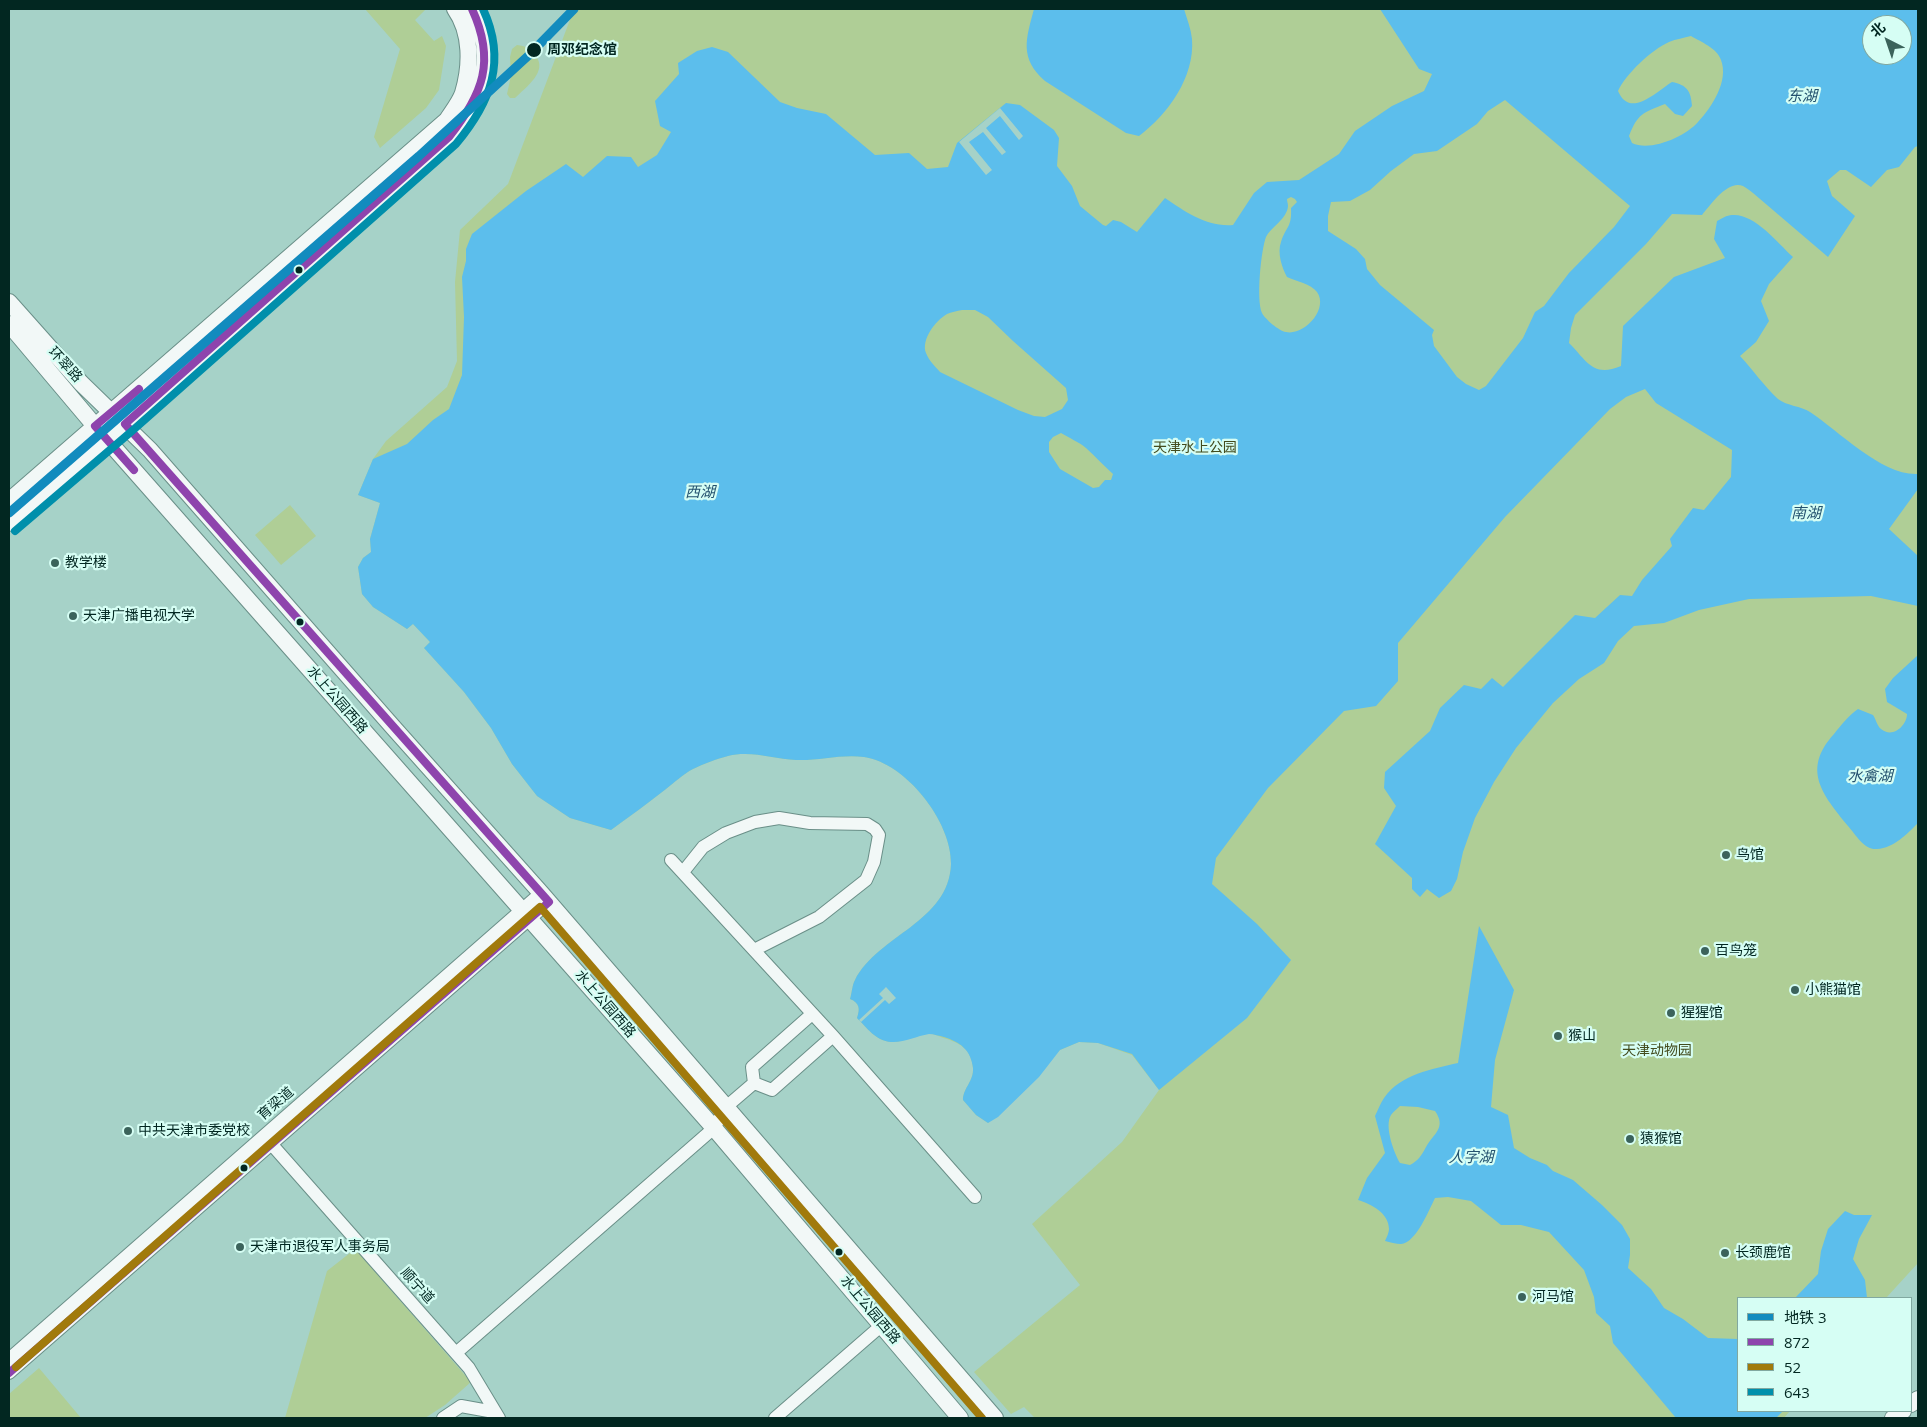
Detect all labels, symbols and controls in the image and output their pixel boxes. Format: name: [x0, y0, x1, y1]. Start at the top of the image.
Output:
north arrow: [1862, 15, 1912, 65]
text: 北: [1866, 17, 1889, 41]
marker: 周邓纪念馆: [525, 41, 543, 59]
place label: 周邓纪念馆: [547, 42, 617, 58]
water label: 东湖: [1787, 88, 1817, 106]
unlabelled marker: [294, 265, 304, 275]
street label: 环翠路: [45, 344, 85, 386]
park label: 天津水上公园: [1153, 440, 1237, 456]
water label: 西湖: [685, 484, 715, 502]
water label: 南湖: [1791, 505, 1821, 523]
place label: 教学楼: [65, 555, 107, 571]
marker: 教学楼: [49, 557, 61, 569]
place label: 天津广播电视大学: [83, 608, 195, 624]
marker: 天津广播电视大学: [67, 610, 79, 622]
unlabelled marker: [295, 617, 305, 627]
street label: 水上公园西路: [303, 663, 371, 737]
water label: 水禽湖: [1848, 768, 1892, 786]
place label: 鸟馆: [1736, 847, 1764, 863]
marker: 鸟馆: [1720, 849, 1732, 861]
place label: 百鸟笼: [1715, 943, 1757, 959]
marker: 百鸟笼: [1699, 945, 1711, 957]
street label: 水上公园西路: [571, 967, 639, 1041]
place label: 小熊猫馆: [1805, 982, 1861, 998]
marker: 小熊猫馆: [1789, 984, 1801, 996]
place label: 猩猩馆: [1681, 1005, 1723, 1021]
marker: 猩猩馆: [1665, 1007, 1677, 1019]
place label: 猴山: [1568, 1028, 1596, 1044]
marker: 猴山: [1552, 1030, 1564, 1042]
park label: 天津动物园: [1622, 1043, 1692, 1059]
street label: 育梁道: [255, 1084, 297, 1124]
place label: 中共天津市委党校: [138, 1123, 250, 1139]
marker: 中共天津市委党校: [122, 1125, 134, 1137]
place label: 猿猴馆: [1640, 1131, 1682, 1147]
marker: 猿猴馆: [1624, 1133, 1636, 1145]
water label: 人字湖: [1449, 1149, 1493, 1167]
unlabelled marker: [239, 1163, 249, 1173]
place label: 天津市退役军人事务局: [250, 1239, 390, 1255]
marker: 天津市退役军人事务局: [234, 1241, 246, 1253]
place label: 长颈鹿馆: [1735, 1245, 1791, 1261]
unlabelled marker: [834, 1247, 844, 1257]
marker: 长颈鹿馆: [1719, 1247, 1731, 1259]
street label: 顺宁道: [397, 1265, 437, 1307]
street label: 水上公园西路: [837, 1272, 903, 1348]
place label: 河马馆: [1532, 1289, 1574, 1305]
marker: 河马馆: [1516, 1291, 1528, 1303]
legend: [1737, 1297, 1912, 1412]
text: 地铁 3: [1784, 1307, 1826, 1327]
text: 872: [1784, 1332, 1810, 1352]
text: 52: [1784, 1357, 1801, 1377]
text: 643: [1784, 1382, 1810, 1402]

